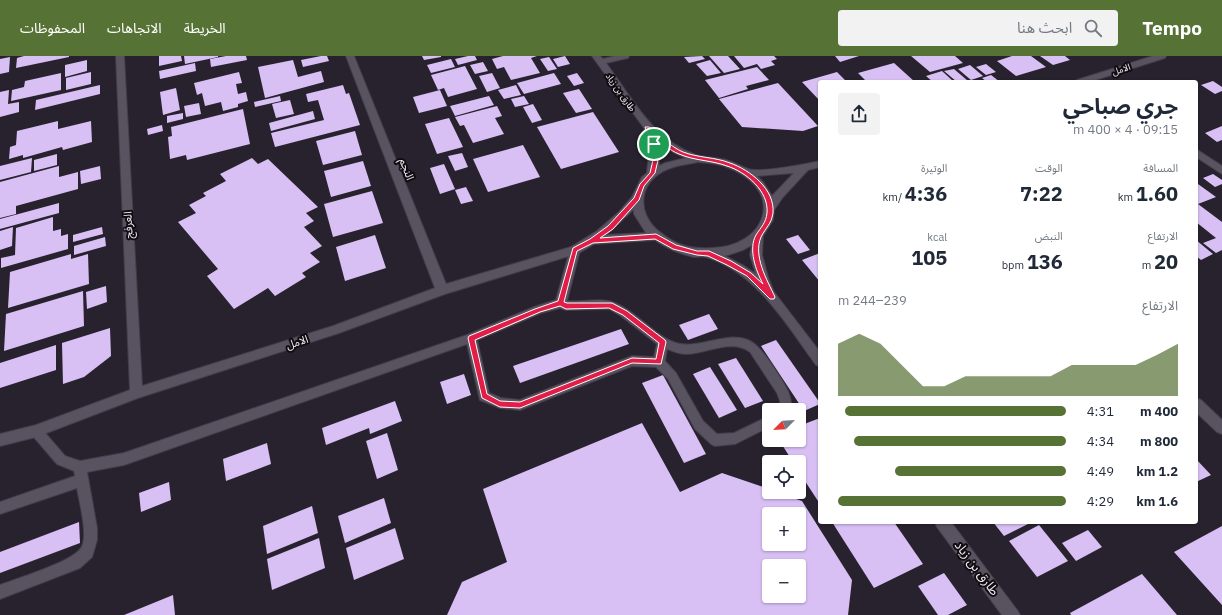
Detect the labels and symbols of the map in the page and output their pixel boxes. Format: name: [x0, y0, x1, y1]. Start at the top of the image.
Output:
street label: الامل: [1110, 61, 1132, 77]
street label: طارق بن زياد: [603, 71, 638, 114]
pin: [637, 127, 671, 161]
street label: النجم: [395, 156, 418, 183]
street label: العرفج: [120, 211, 137, 239]
street label: الامل: [284, 332, 310, 352]
north arrow: [762, 403, 806, 447]
street label: طارق بن زياد: [951, 537, 1003, 599]

